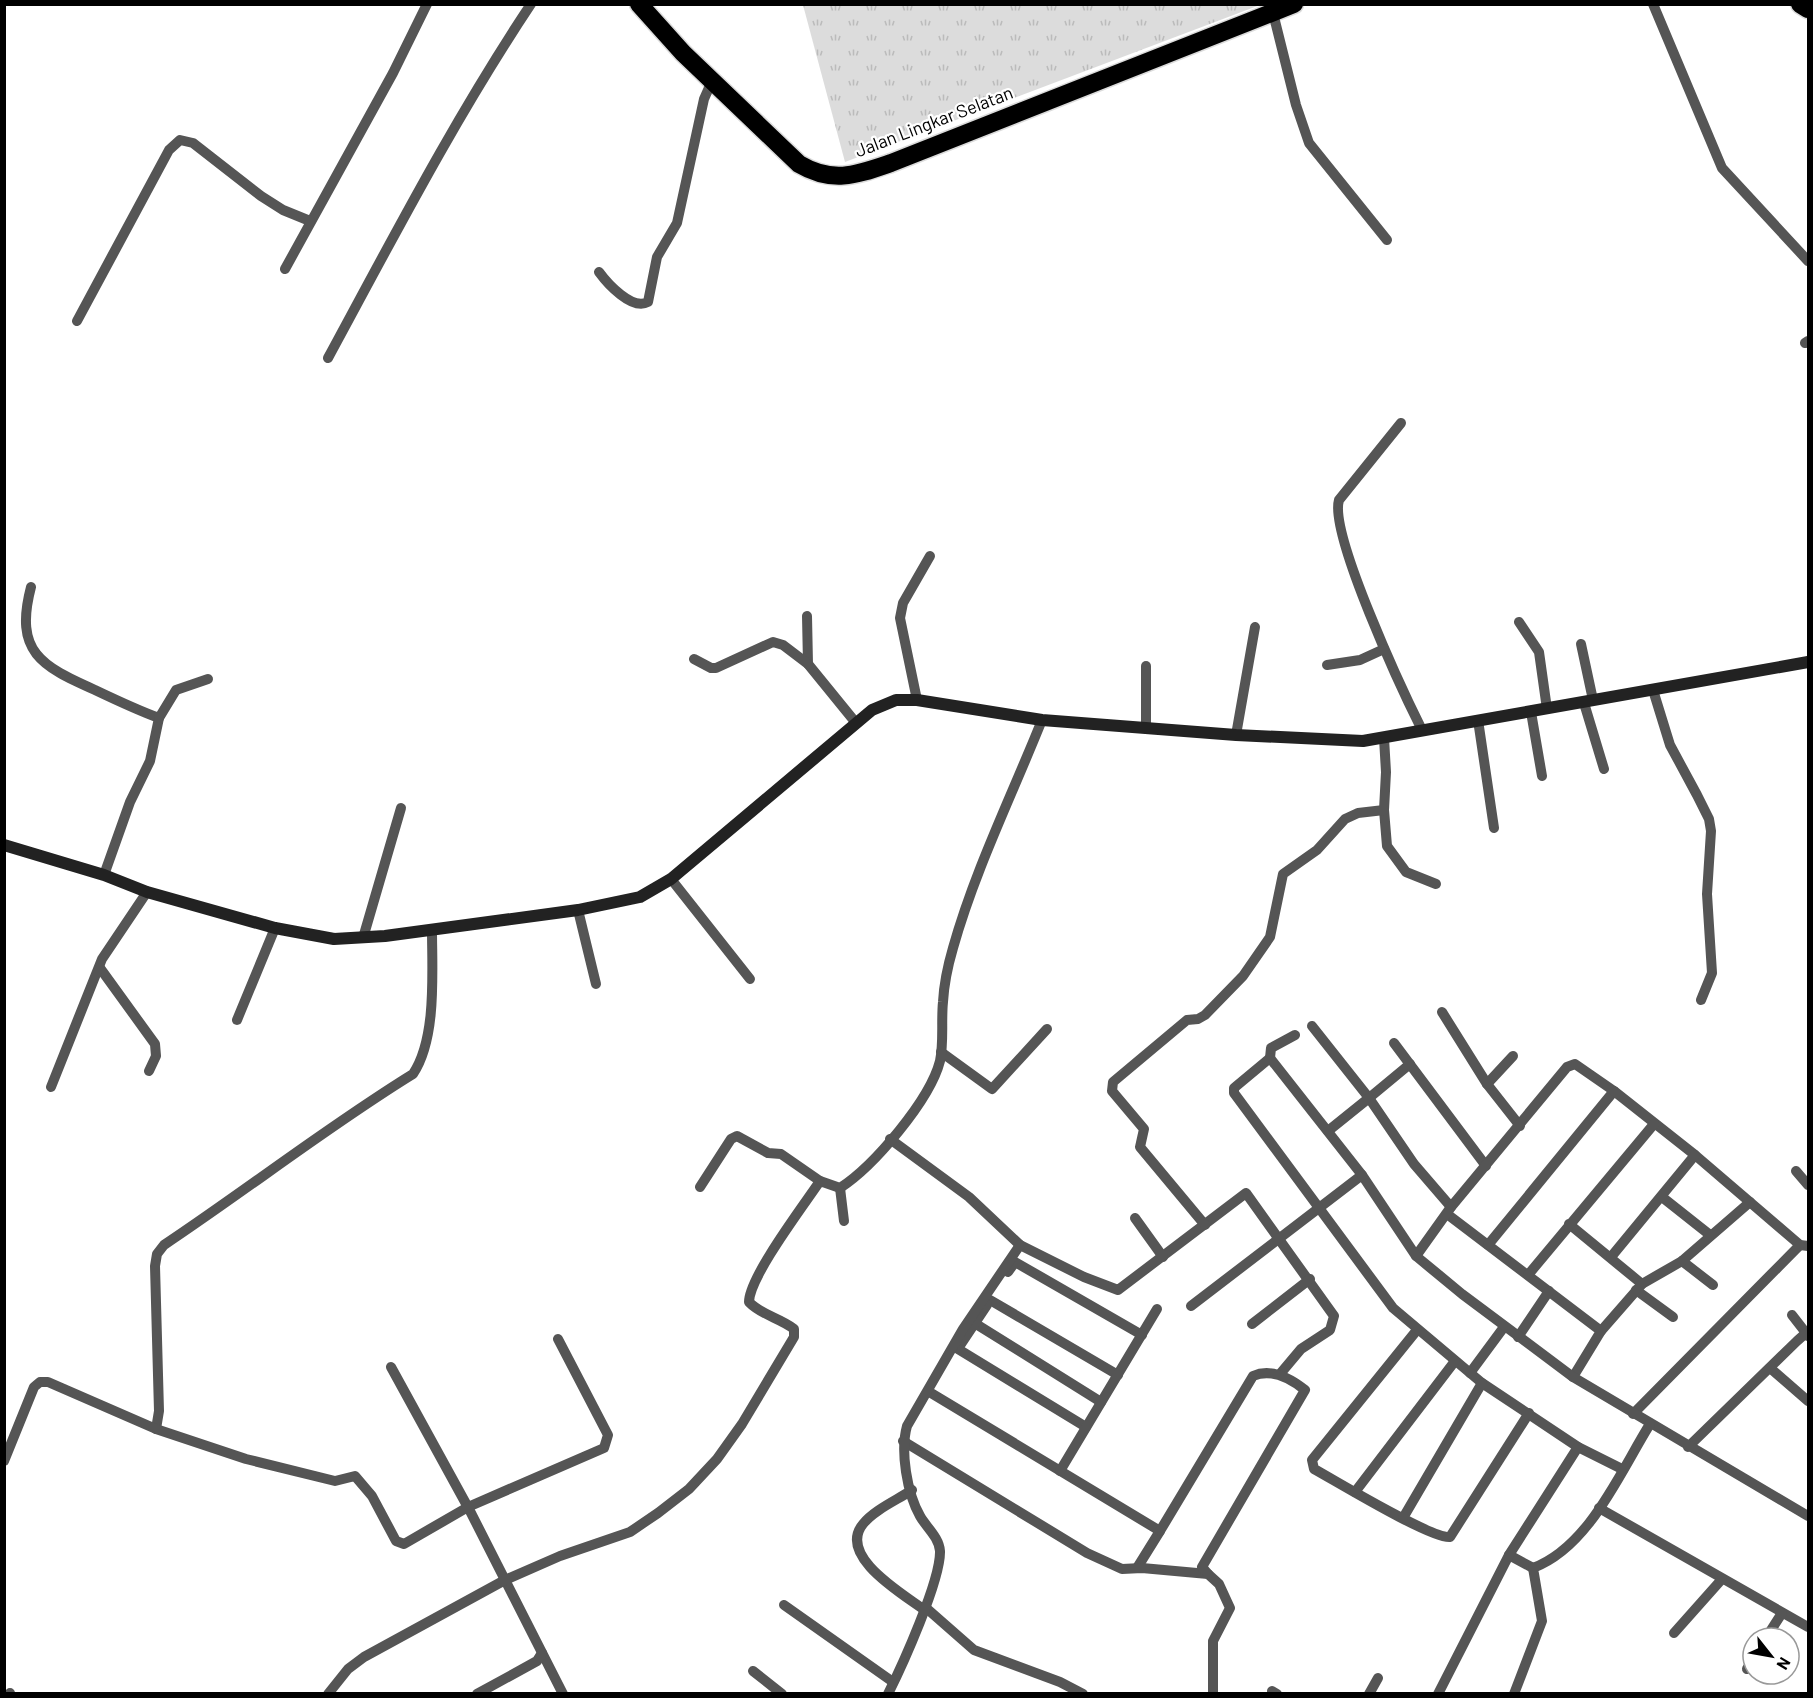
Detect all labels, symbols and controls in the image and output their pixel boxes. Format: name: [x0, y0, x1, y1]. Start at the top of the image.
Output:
street label: Jalan Lingkar Selatan: [852, 81, 1016, 161]
north arrow: [1741, 1626, 1801, 1686]
text: N: [1773, 1655, 1795, 1673]

